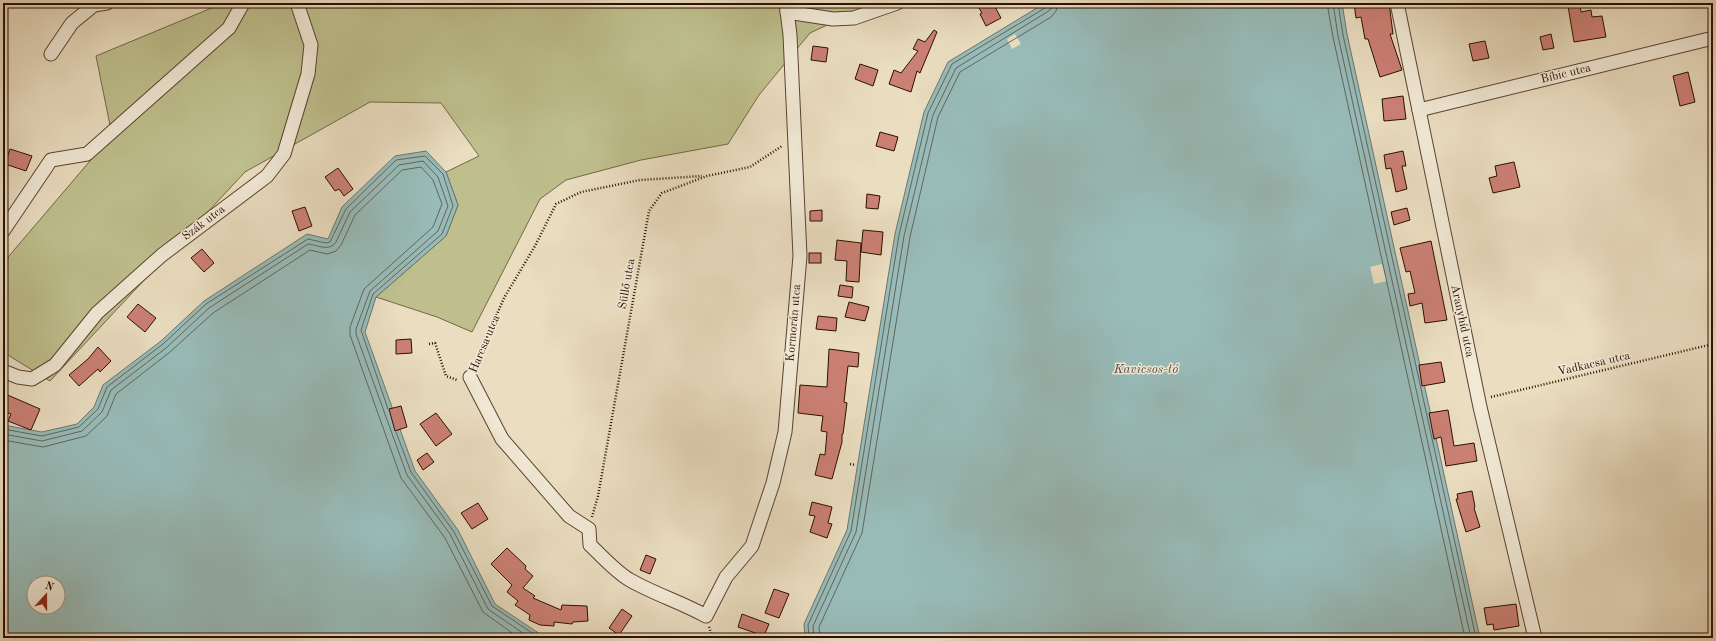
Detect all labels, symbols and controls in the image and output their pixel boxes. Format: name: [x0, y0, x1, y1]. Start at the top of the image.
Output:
street label: Bíbic utca: [1540, 62, 1592, 86]
street label: Szák utca: [180, 203, 228, 243]
street label: Süllő utca: [617, 258, 637, 310]
street label: Kormorán utca: [785, 284, 803, 362]
street label: Aranyhíd utca: [1448, 284, 1476, 359]
street label: Harcsa utca: [467, 313, 503, 375]
street label: Vadkacsa utca: [1557, 350, 1632, 378]
water label: Kavicsos-tó: [1113, 363, 1179, 376]
north arrow: [26, 575, 66, 615]
text: N: [43, 580, 55, 594]

